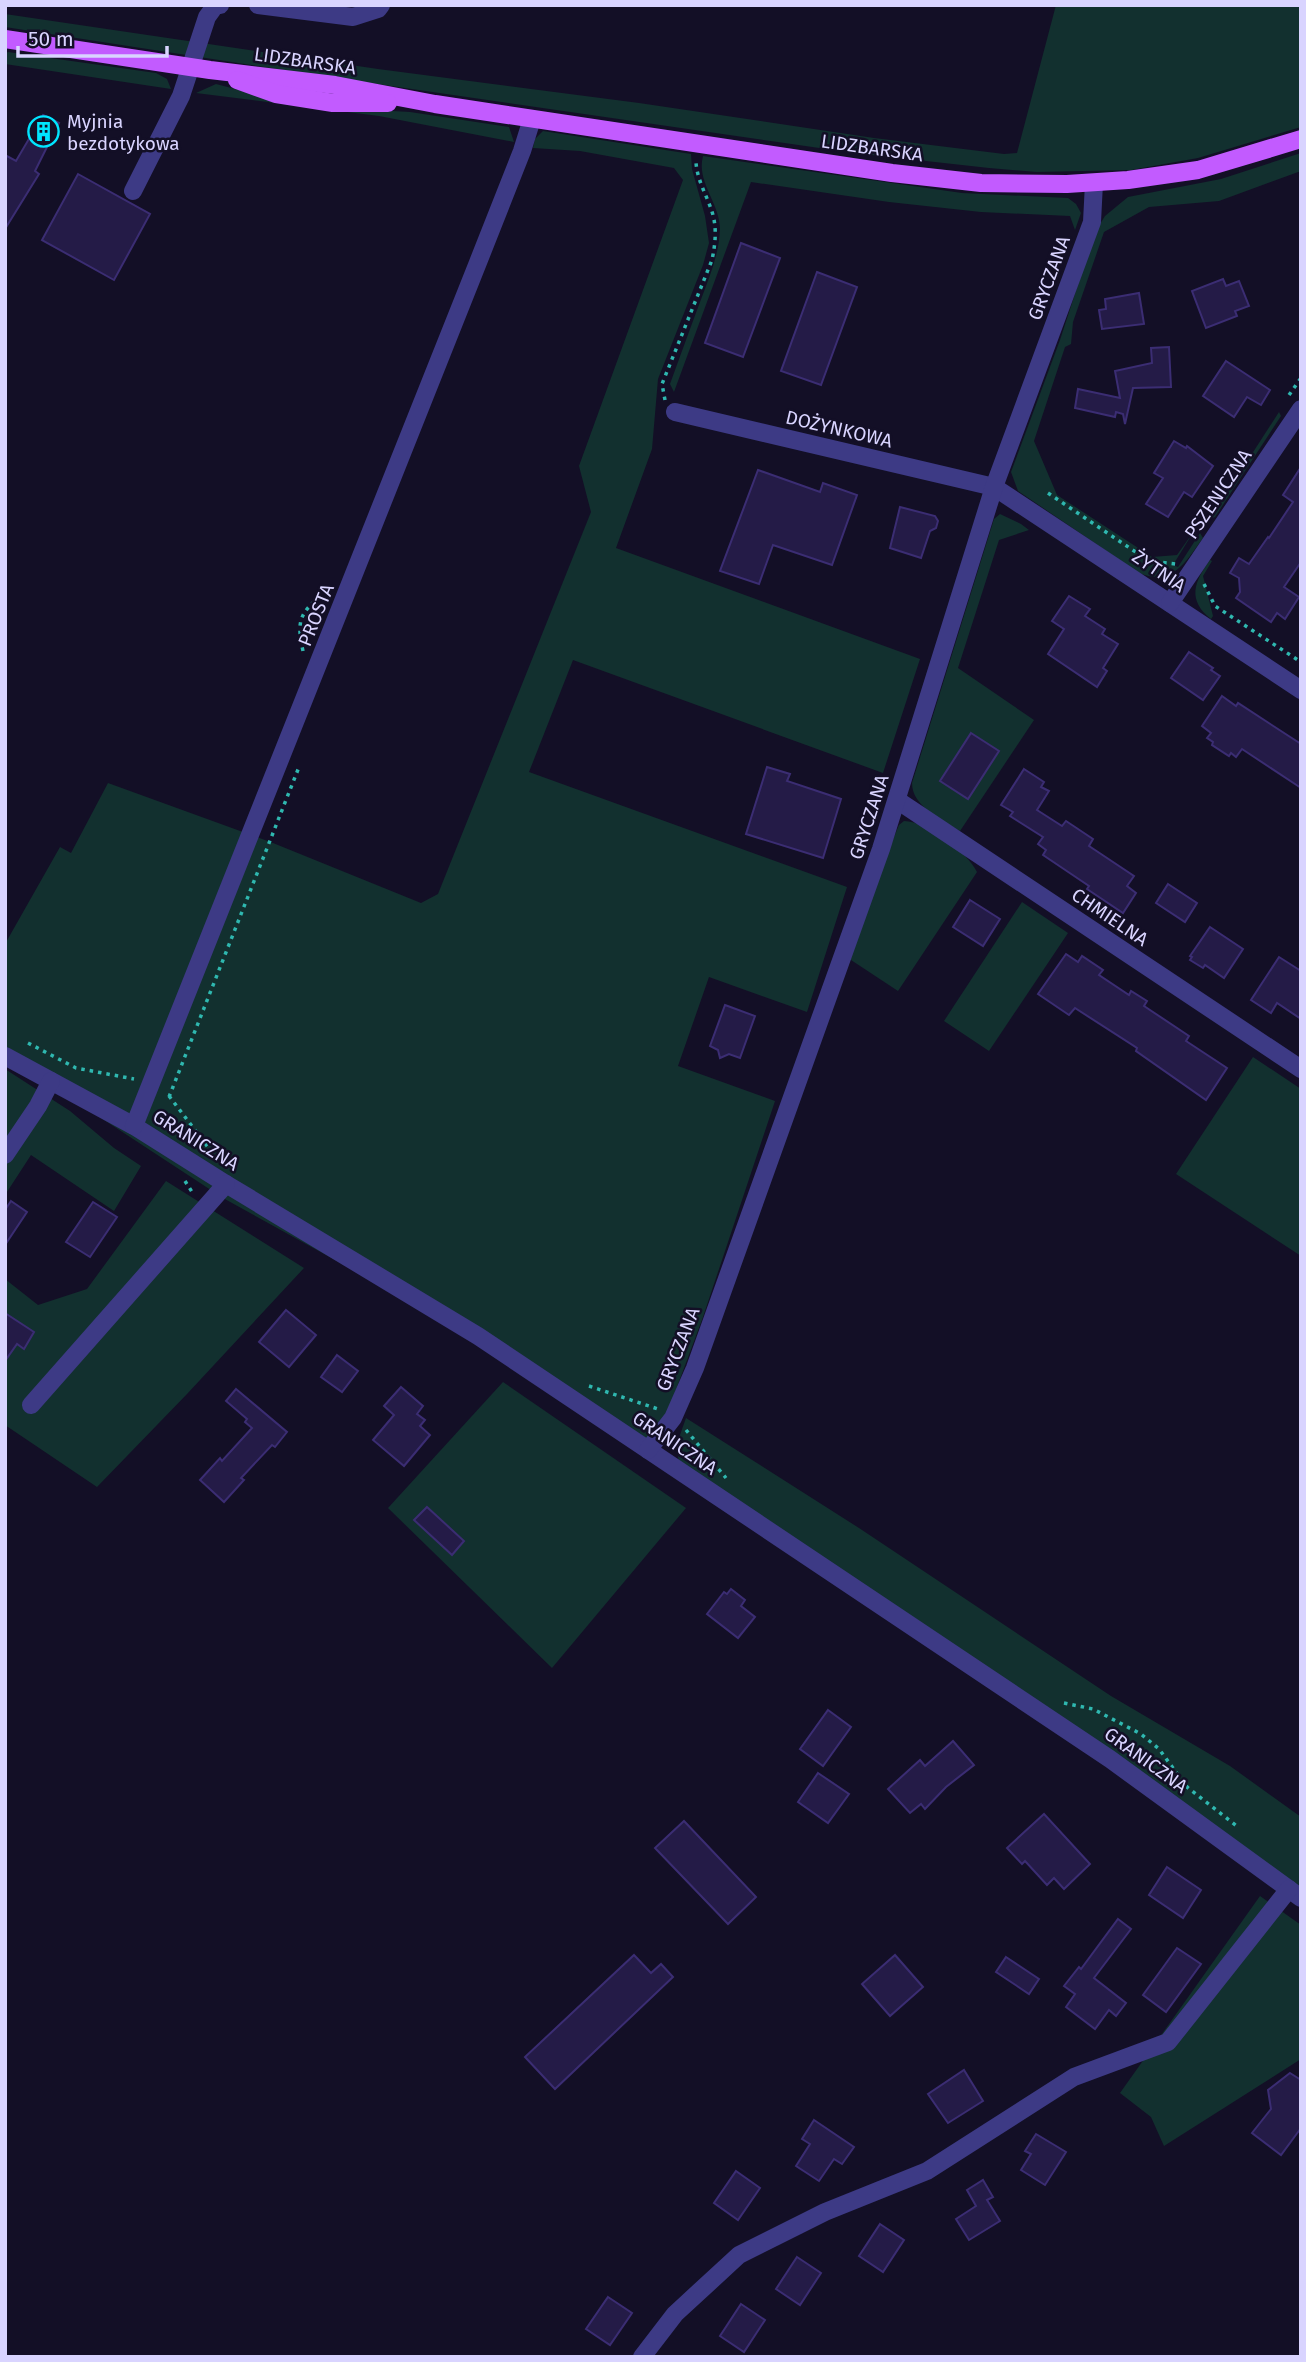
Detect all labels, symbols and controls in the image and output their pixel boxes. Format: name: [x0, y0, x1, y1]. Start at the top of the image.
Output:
scale bar: [18, 14, 166, 58]
text: 50 m: [28, 26, 74, 52]
street label: LIDZBARSKA: [252, 42, 358, 80]
place label: Myjnia bezdotykowa: [67, 110, 180, 155]
building icon: Myjnia bezdotykowa: [27, 115, 61, 149]
street label: LIDZBARSKA: [819, 129, 925, 167]
street label: GRYCZANA: [1023, 233, 1075, 323]
street label: DOŻYNKOWA: [783, 406, 895, 452]
street label: PSZENICZNA: [1179, 445, 1257, 543]
street label: ŻYTNIA: [1128, 545, 1190, 597]
street label: PROSTA: [293, 580, 339, 650]
street label: GRYCZANA: [844, 772, 894, 862]
street label: CHMIELNA: [1067, 883, 1153, 951]
street label: GRANICZNA: [149, 1104, 243, 1176]
street label: GRYCZANA: [651, 1304, 705, 1394]
street label: GRANICZNA: [628, 1406, 722, 1480]
street label: GRANICZNA: [1100, 1722, 1192, 1798]

